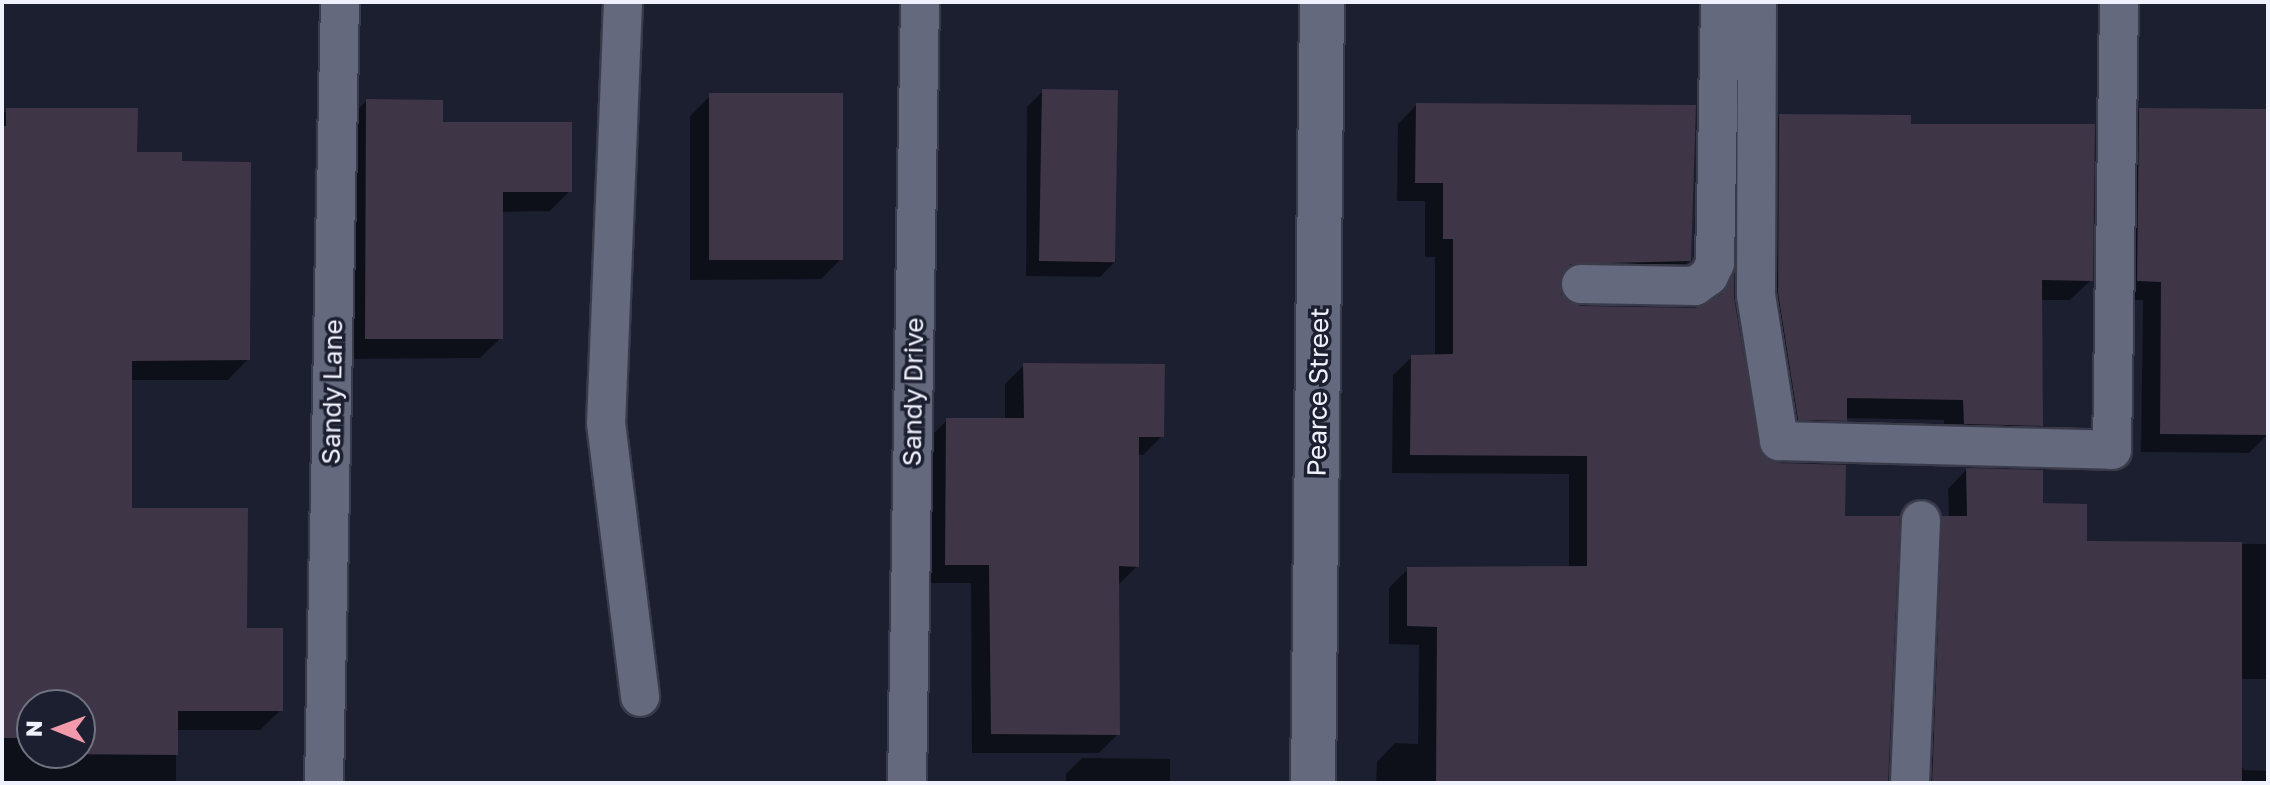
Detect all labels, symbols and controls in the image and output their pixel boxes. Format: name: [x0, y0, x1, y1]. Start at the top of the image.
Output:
street label: Pearce Street: [1301, 307, 1335, 477]
street label: Sandy Drive: [896, 317, 930, 467]
street label: Sandy Lane: [315, 319, 349, 465]
north arrow: [16, 689, 96, 769]
text: N: [20, 720, 47, 737]

